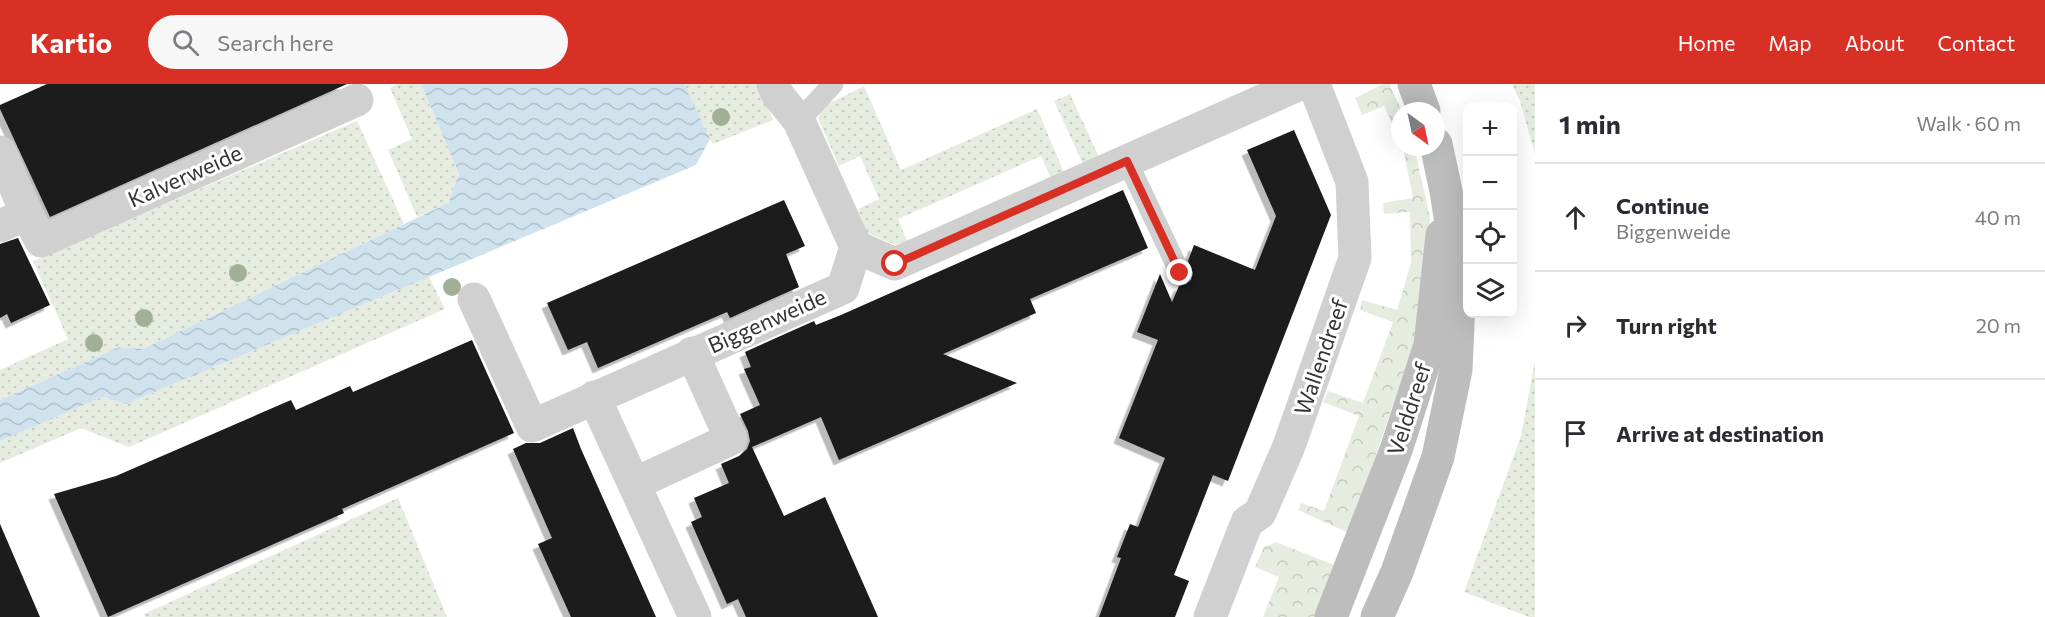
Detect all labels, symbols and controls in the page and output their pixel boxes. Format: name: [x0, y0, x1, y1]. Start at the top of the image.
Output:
search box: [148, 15, 568, 69]
text: Kartio: [30, 25, 112, 59]
icon: search: [169, 26, 202, 59]
text: Search here: [217, 29, 334, 56]
text: Home: [1678, 30, 1735, 55]
text: Map: [1768, 30, 1812, 55]
text: About: [1845, 30, 1904, 55]
text: Contact: [1937, 30, 2015, 55]
north arrow: [1391, 102, 1445, 156]
map controls: [1463, 102, 1517, 318]
button: +: [1463, 102, 1517, 156]
text: 1 min: [1559, 108, 1621, 139]
text: Walk · 60 m: [1916, 111, 2021, 135]
street label: Kalverweide: [124, 138, 246, 213]
button: −: [1463, 156, 1517, 210]
text: Continue: [1616, 192, 1709, 219]
icon: ahead: [1559, 201, 1592, 234]
text: 40 m: [1975, 205, 2021, 229]
button: locate: [1463, 210, 1517, 264]
text: Biggenweide: [1616, 219, 1731, 243]
route start: [881, 250, 907, 276]
route end: [1166, 259, 1192, 285]
button: layers: [1463, 264, 1517, 318]
street label: Biggenweide: [704, 283, 830, 359]
street label: Wallendreef: [1288, 295, 1353, 418]
icon: right: [1559, 309, 1592, 342]
text: Turn right: [1616, 312, 1717, 339]
text: 20 m: [1976, 313, 2021, 337]
street label: Velddreef: [1381, 359, 1436, 459]
icon: arrive: [1559, 417, 1592, 450]
text: Arrive at destination: [1616, 420, 1824, 447]

